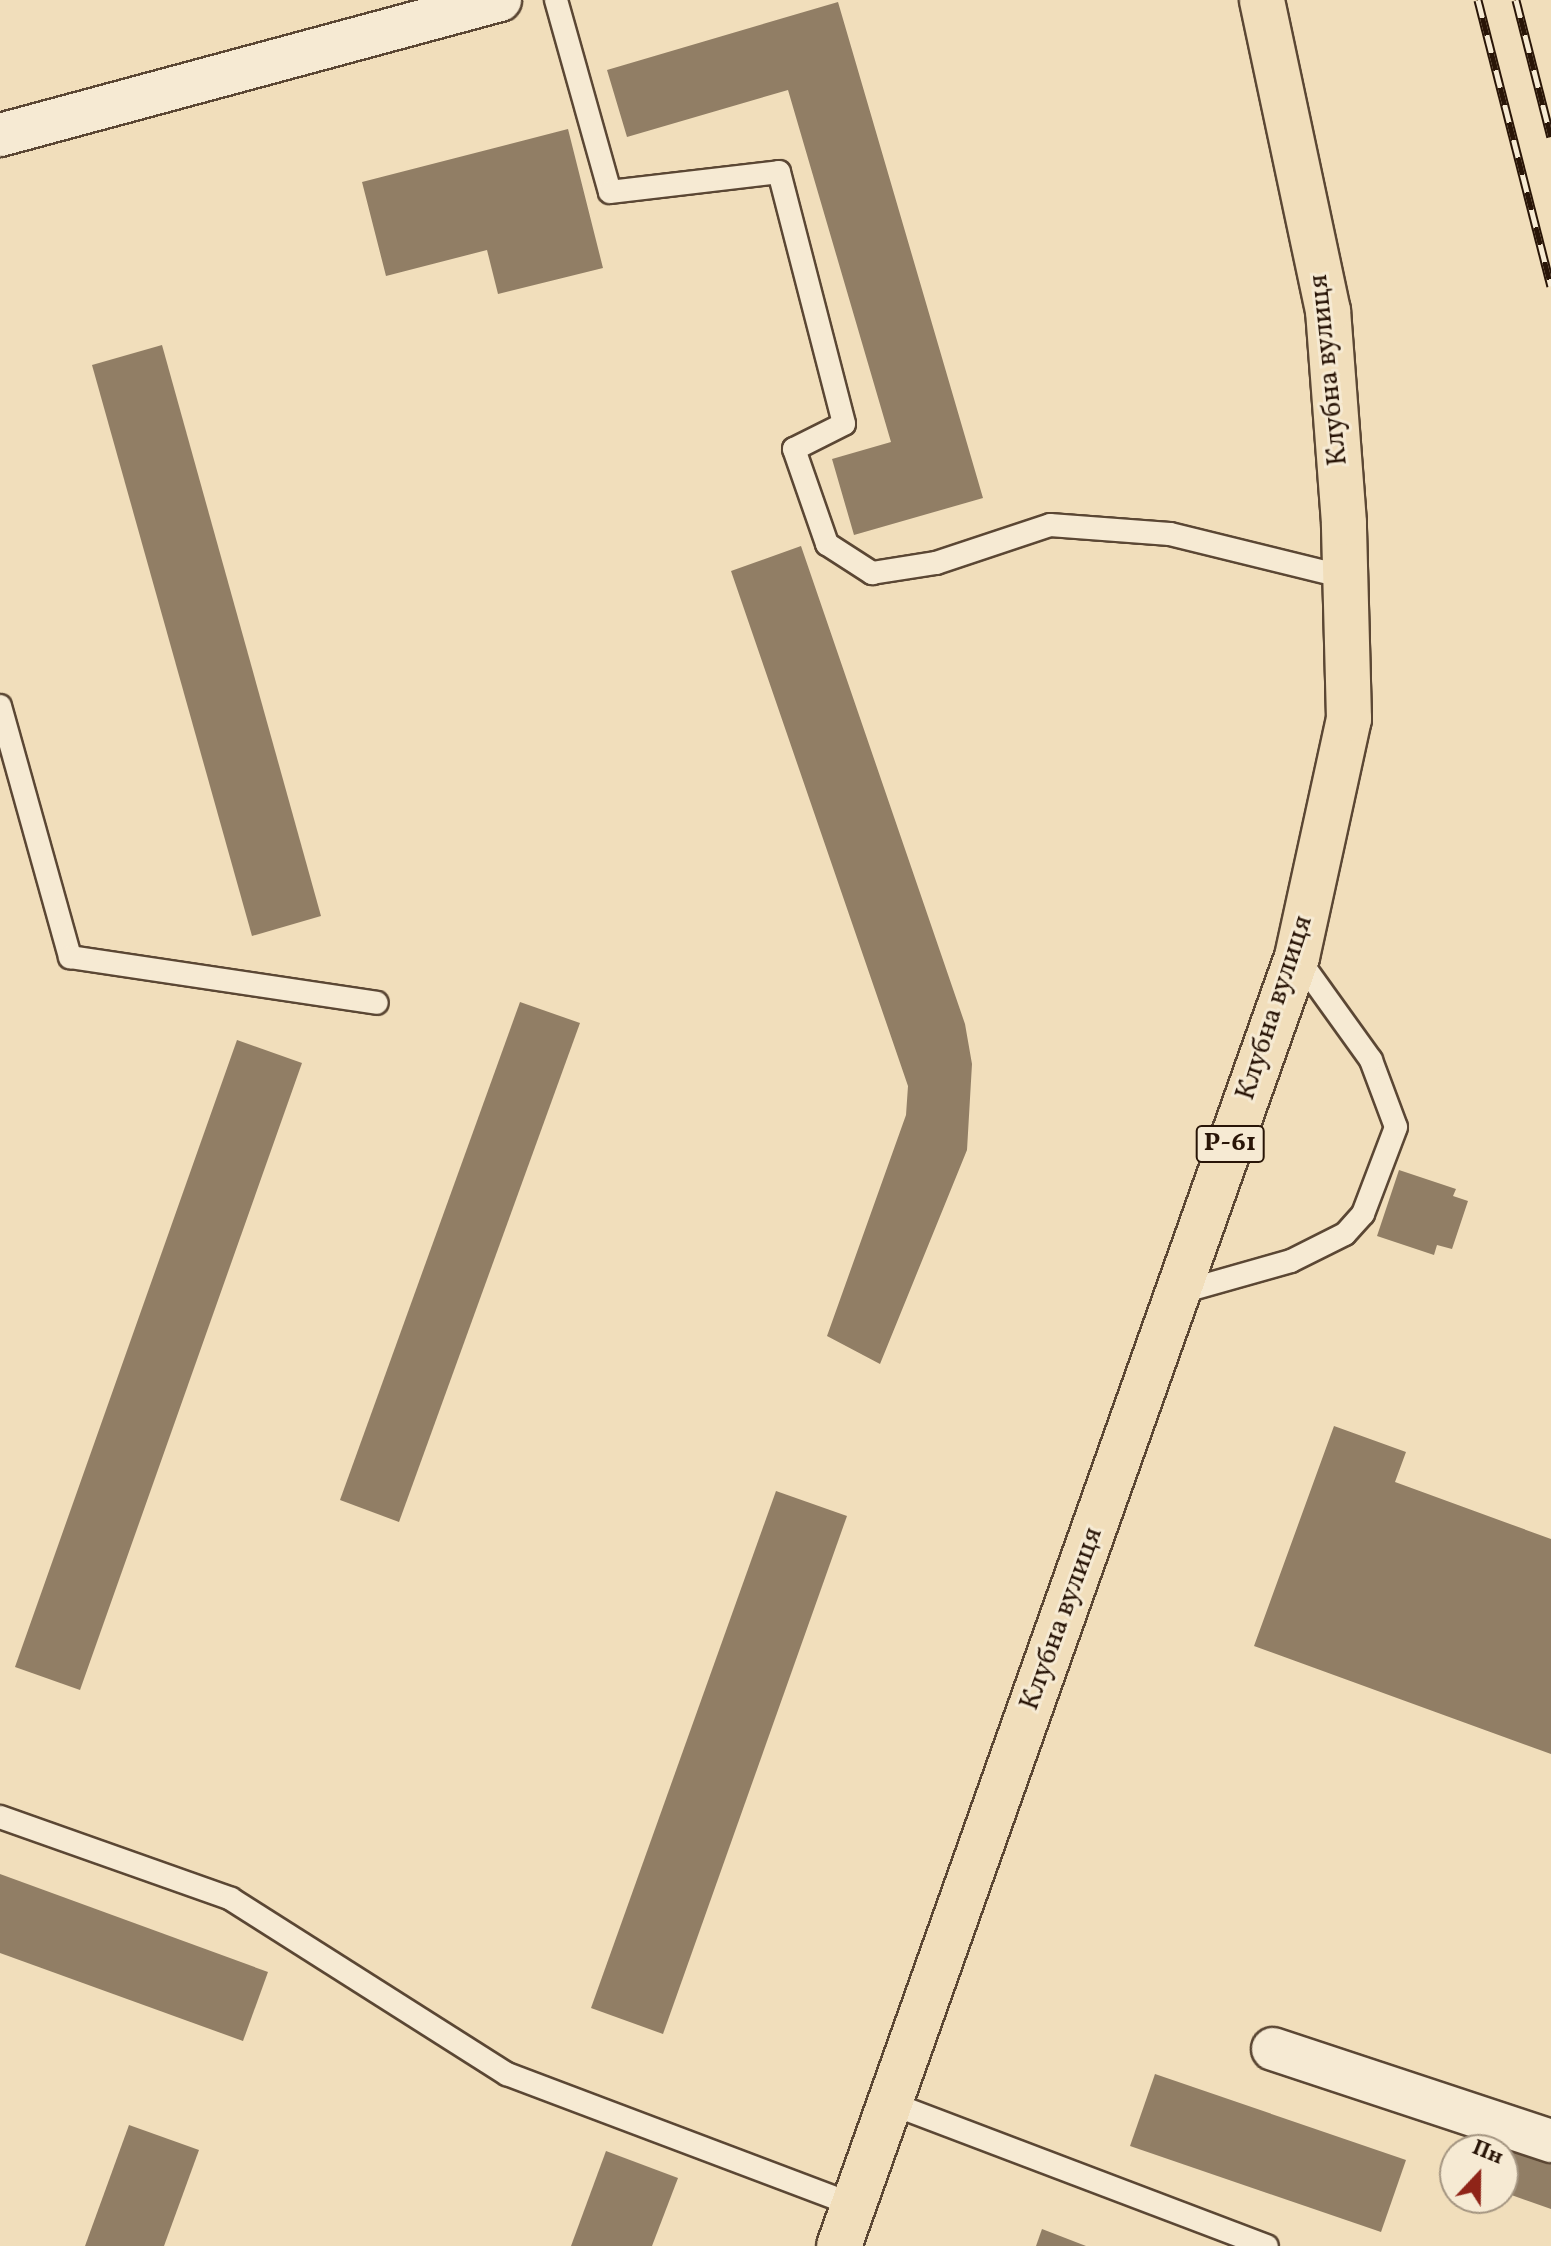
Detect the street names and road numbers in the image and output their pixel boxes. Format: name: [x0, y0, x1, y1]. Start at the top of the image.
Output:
street label: Клубна вулиця: [1302, 273, 1356, 467]
street label: Клубна вулиця: [1229, 911, 1321, 1105]
road number: Р-61: [1194, 1122, 1266, 1166]
street label: Клубна вулиця: [1013, 1523, 1111, 1715]

